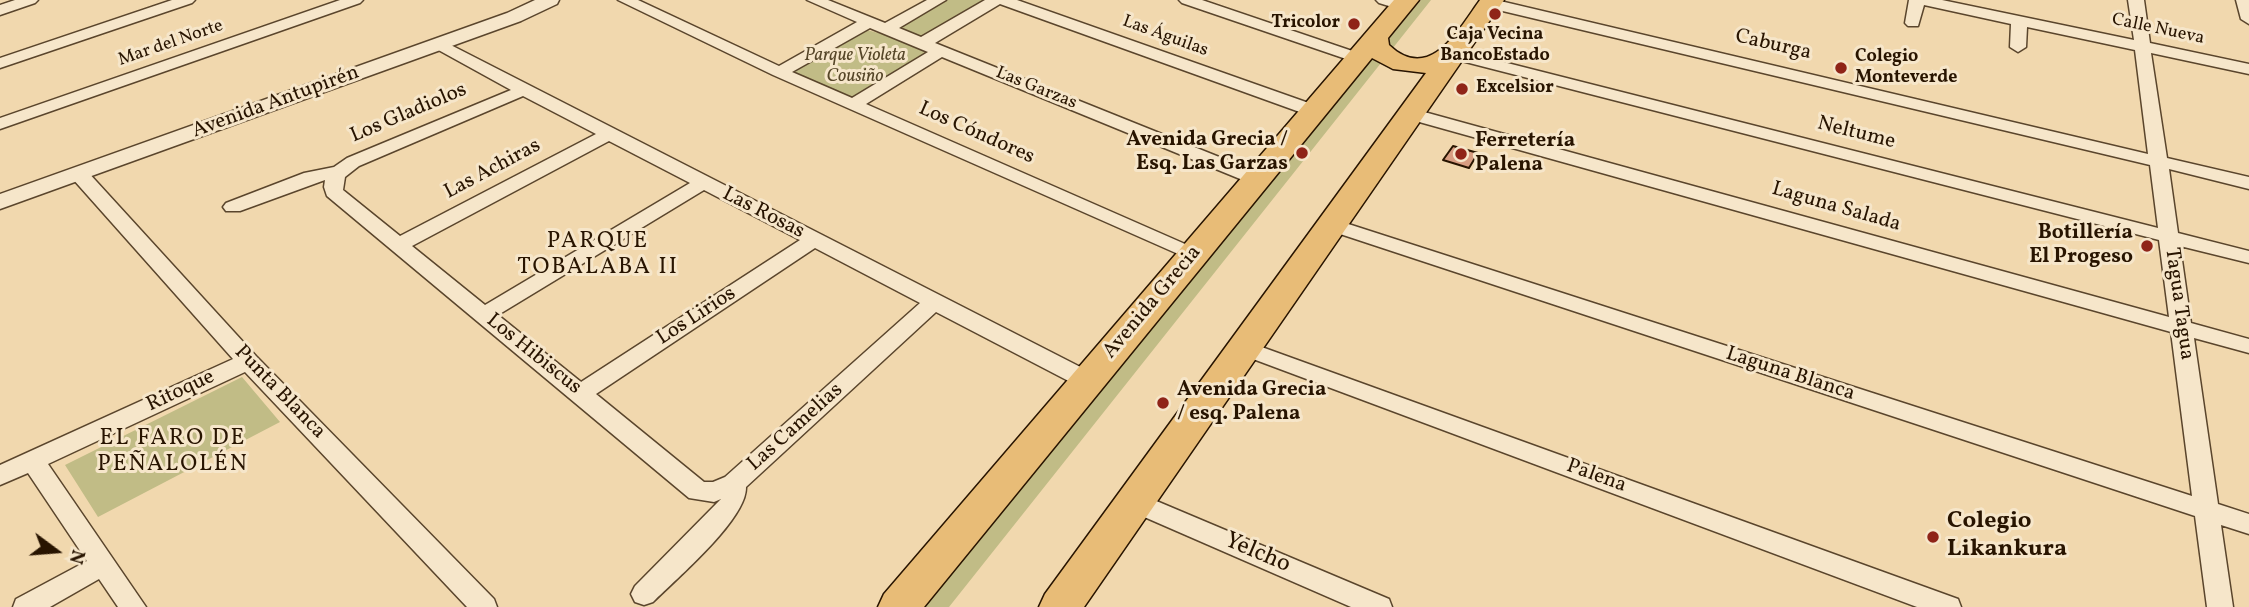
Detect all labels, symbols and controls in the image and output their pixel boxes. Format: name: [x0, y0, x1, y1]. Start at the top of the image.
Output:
marker: Caja Vecina BancoEstado: [1487, 6, 1503, 22]
street label: Calle Nueva: [2110, 10, 2206, 50]
street label: Las Águilas: [1119, 11, 1211, 63]
place label: Tricolor: [1271, 13, 1340, 35]
street label: Mar del Norte: [116, 16, 226, 72]
marker: Tricolor: [1346, 16, 1362, 32]
place label: Caja Vecina BancoEstado: [1440, 25, 1550, 68]
street label: Caburga: [1732, 25, 1814, 67]
park label: Parque Violeta Cousiño: [804, 46, 906, 88]
place label: Colegio Monteverde: [1855, 47, 1957, 90]
marker: Colegio Monteverde: [1833, 60, 1849, 76]
street label: Avenida Antupirén: [189, 61, 363, 145]
street label: Las Garzas: [992, 63, 1080, 115]
street label: Los Gladiolos: [347, 78, 471, 150]
place label: Excelsior: [1476, 78, 1554, 100]
marker: Excelsior: [1454, 81, 1470, 97]
street label: Los Cóndores: [914, 97, 1038, 171]
street label: Neltume: [1814, 112, 1898, 156]
place label: Avenida Grecia / Esq. Las Garzas: [1126, 128, 1288, 178]
place label: Ferretería Palena: [1475, 129, 1575, 179]
street label: Las Achiras: [440, 134, 546, 206]
marker: Avenida Grecia / Esq. Las Garzas: [1294, 145, 1310, 161]
marker: Ferretería Palena: [1453, 146, 1469, 162]
street label: Laguna Salada: [1769, 178, 1903, 238]
street label: Las Rosas: [718, 183, 808, 245]
place label: Botillería El Progeso: [2029, 221, 2133, 271]
district label: PARQUE TOBALABA II: [519, 229, 677, 283]
marker: Botillería El Progeso: [2139, 238, 2155, 254]
street label: Avenida Grecia: [1098, 241, 1208, 365]
street label: Tagua Tagua: [2158, 246, 2198, 362]
street label: Los Lirios: [653, 282, 741, 352]
street label: Los Hibiscus: [480, 309, 586, 401]
street label: Punta Blanca: [228, 341, 330, 445]
street label: Laguna Blanca: [1722, 342, 1858, 408]
street label: Ritoque: [143, 365, 219, 419]
street label: Las Camelias: [743, 378, 849, 478]
place label: Avenida Grecia / esq. Palena: [1177, 378, 1326, 428]
marker: Avenida Grecia / esq. Palena: [1155, 395, 1171, 411]
district label: EL FARO DE PEÑALOLÉN: [98, 426, 248, 480]
street label: Palena: [1563, 455, 1629, 499]
place label: Colegio Likankura: [1947, 509, 2067, 565]
north arrow: [21, 516, 91, 586]
street label: Yelcho: [1220, 527, 1294, 581]
marker: Colegio Likankura: [1925, 529, 1941, 545]
text: N: [62, 547, 91, 567]

